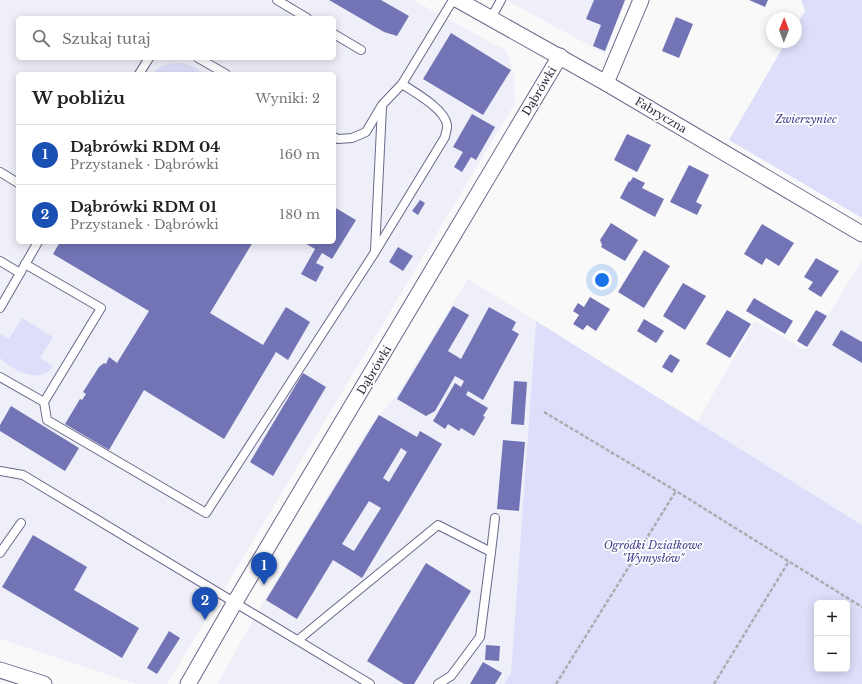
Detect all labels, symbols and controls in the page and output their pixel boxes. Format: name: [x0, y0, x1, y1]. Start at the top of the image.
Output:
north arrow: [766, 12, 802, 48]
search box: [16, 16, 336, 60]
icon: search: [30, 27, 52, 49]
text: Szukaj tutaj: [62, 29, 151, 48]
street label: Dąbrówki: [519, 64, 559, 118]
text: W pobliżu: [32, 88, 125, 109]
text: Wyniki: 2: [256, 90, 320, 107]
street label: Fabryczna: [633, 94, 690, 136]
park label: Zwierzyniec: [774, 112, 837, 126]
text: Dąbrówki RDM 04: [70, 137, 220, 156]
text: 1: [42, 146, 48, 163]
text: 160 m: [279, 146, 320, 163]
text: Przystanek · Dąbrówki: [70, 156, 219, 173]
text: Dąbrówki RDM 01: [70, 197, 217, 216]
text: 2: [41, 206, 49, 223]
text: 180 m: [279, 206, 320, 223]
text: Przystanek · Dąbrówki: [70, 216, 219, 233]
your location: [592, 270, 612, 290]
street label: Dąbrówki: [354, 343, 394, 397]
park label: Ogródki Działkowe "Wymysłów": [604, 538, 702, 565]
pin: 1: [251, 552, 277, 585]
pin: 2: [192, 587, 218, 620]
map controls: [814, 600, 850, 672]
button: +: [814, 600, 850, 636]
button: −: [814, 636, 850, 672]

